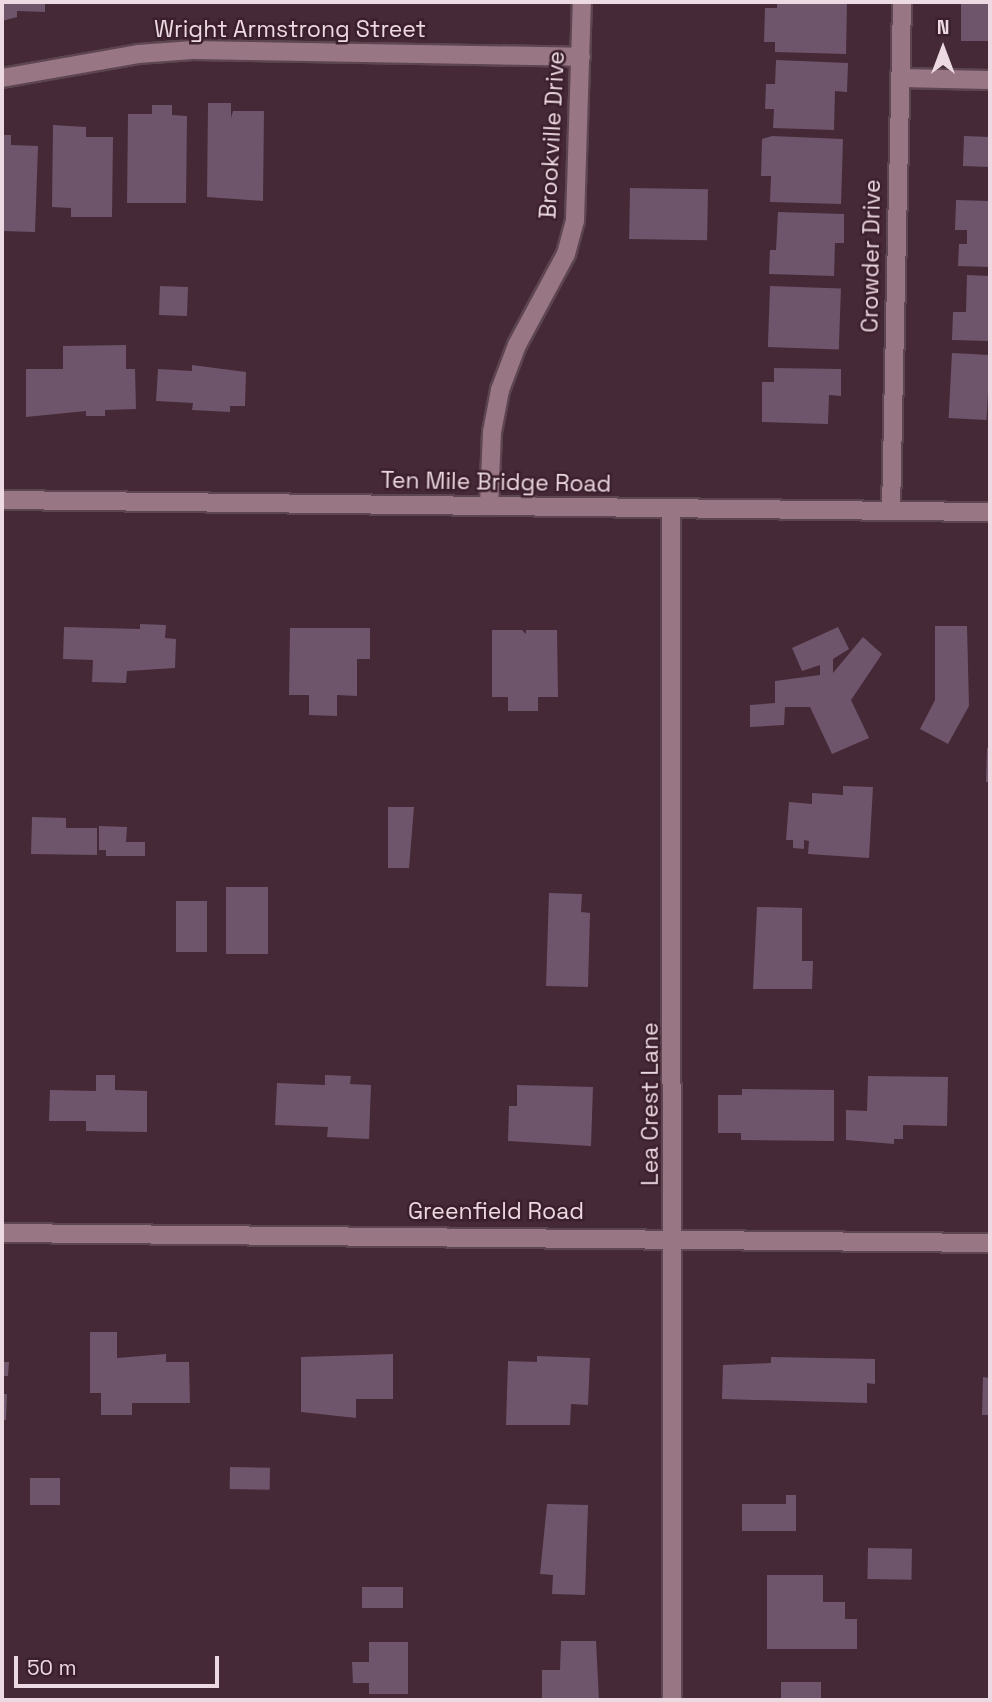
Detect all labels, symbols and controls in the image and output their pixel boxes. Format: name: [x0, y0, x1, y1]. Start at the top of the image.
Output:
north arrow: [908, 14, 978, 84]
street label: Wright Armstrong Street: [154, 15, 426, 43]
text: N: [937, 15, 949, 40]
street label: Brookville Drive: [534, 50, 570, 220]
street label: Crowder Drive: [856, 179, 886, 333]
street label: Ten Mile Bridge Road: [380, 466, 612, 498]
street label: Lea Crest Lane: [636, 1022, 664, 1186]
street label: Greenfield Road: [408, 1197, 584, 1225]
scale bar: [18, 1642, 222, 1686]
text: 50 m: [27, 1654, 77, 1681]

